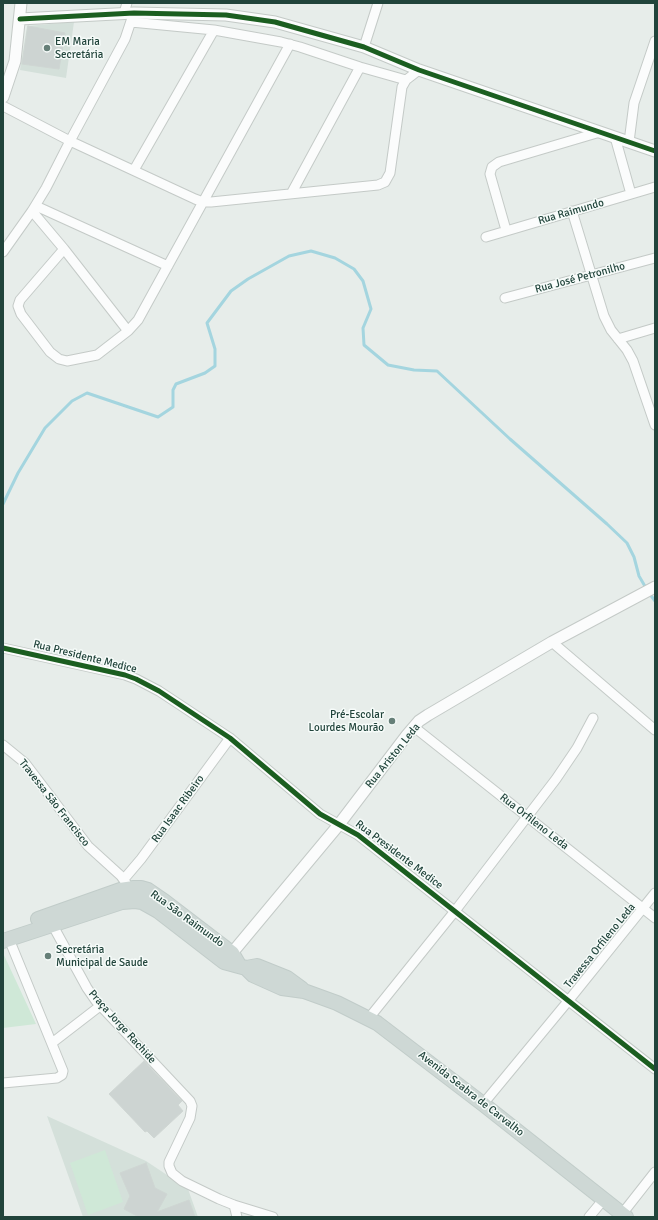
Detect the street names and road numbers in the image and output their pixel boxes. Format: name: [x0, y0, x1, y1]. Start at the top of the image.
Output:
street label: Rua Raimundo: [537, 196, 605, 228]
street label: Rua José Petronilho: [534, 260, 626, 296]
street label: Rua Presidente Medice: [32, 638, 138, 676]
street label: Rua Ariston Leda: [363, 721, 423, 791]
street label: Travessa São Francisco: [16, 757, 92, 849]
street label: Rua Isaac Ribeiro: [149, 773, 207, 845]
street label: Rua Orfileno Leda: [497, 791, 571, 853]
street label: Rua Presidente Medice: [353, 818, 445, 892]
street label: Rua São Raimundo: [148, 888, 226, 950]
street label: Travessa Orfileno Leda: [562, 901, 638, 991]
street label: Praça Jorge Rachide: [85, 987, 159, 1067]
street label: Avenida Seabra de Carvalho: [416, 1049, 526, 1139]

